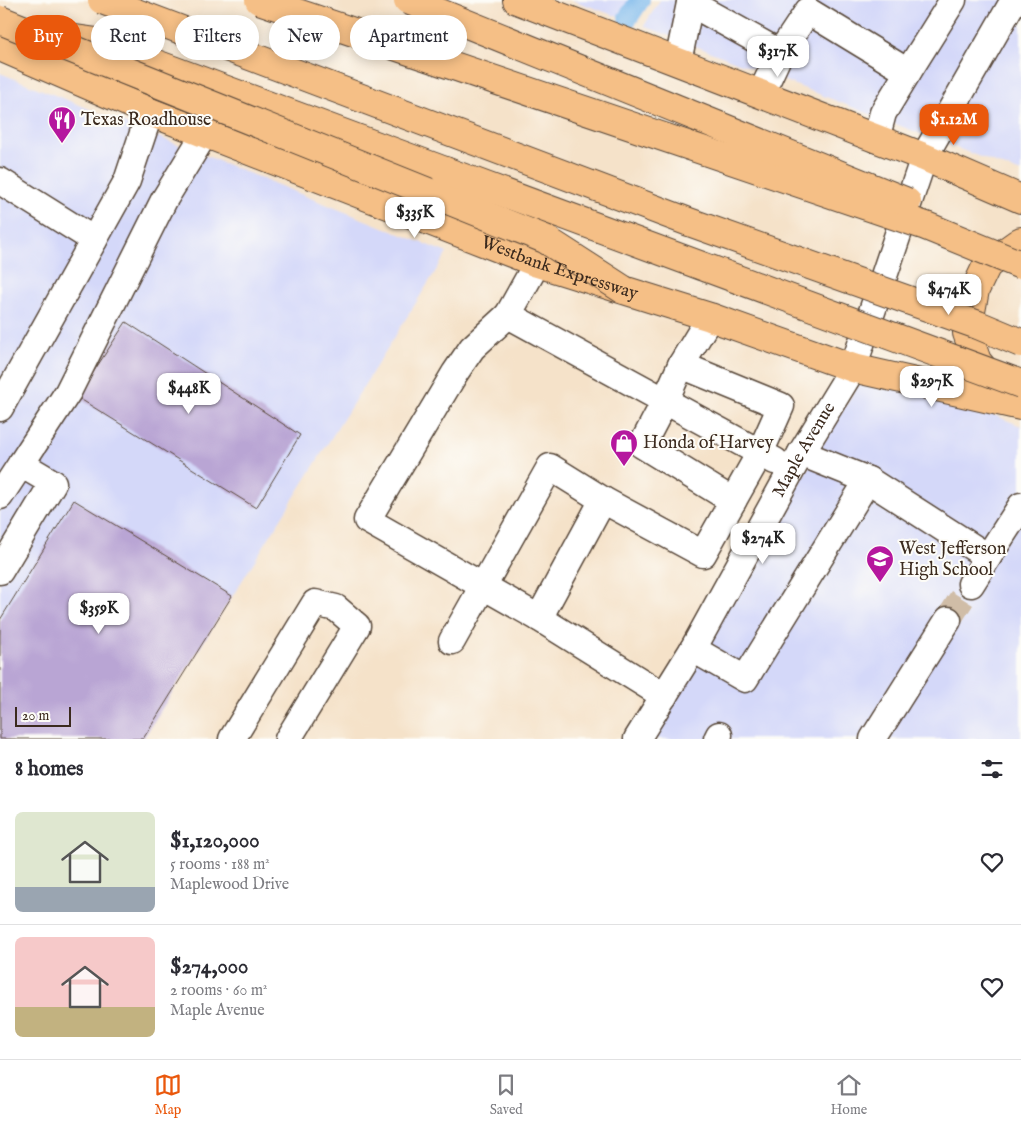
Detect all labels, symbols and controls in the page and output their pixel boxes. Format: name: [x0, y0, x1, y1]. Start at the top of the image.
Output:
chip: Buy: [15, 15, 81, 60]
chip: Rent: [91, 15, 165, 60]
chip: Filters: [175, 15, 259, 60]
chip: New: [269, 15, 340, 60]
chip: Apartment: [350, 15, 467, 60]
pin: $317K: [743, 36, 813, 78]
text: $317K: [758, 42, 798, 62]
pin: $1.12M: [913, 104, 995, 146]
restaurant icon: Texas Roadhouse: [47, 105, 77, 144]
place label: Texas Roadhouse: [81, 109, 211, 132]
text: $1.12M: [931, 110, 977, 130]
pin: $335K: [380, 196, 450, 239]
text: $335K: [396, 203, 434, 223]
street label: Westbank Expressway: [478, 231, 641, 305]
pin: $474K: [914, 274, 984, 316]
text: $474K: [927, 280, 971, 300]
pin: $297K: [897, 366, 967, 408]
pin: $448K: [154, 372, 224, 415]
text: $297K: [911, 372, 953, 392]
text: $448K: [168, 379, 210, 399]
street label: Maple Avenue: [767, 398, 841, 501]
shop icon: Honda of Harvey: [609, 428, 639, 467]
place label: Honda of Harvey: [643, 432, 774, 455]
pin: $274K: [728, 522, 798, 565]
text: $274K: [741, 529, 785, 549]
place label: West Jefferson High School: [899, 538, 1007, 582]
school or university icon: West Jefferson High School: [865, 544, 895, 583]
pin: $359K: [64, 592, 134, 635]
text: $359K: [79, 599, 119, 619]
scale bar: [15, 704, 71, 727]
text: 20 m: [22, 707, 49, 725]
icon: filters: [978, 755, 1006, 783]
text: 8 homes: [15, 756, 83, 783]
text: $1,120,000: [170, 828, 260, 855]
icon: home: [55, 832, 115, 892]
icon: heart: [978, 848, 1006, 876]
text: 5 rooms · 188 m²: [170, 855, 270, 875]
text: Maplewood Drive: [170, 875, 289, 895]
text: $274,000: [170, 954, 248, 981]
icon: home: [55, 957, 115, 1017]
icon: heart: [978, 973, 1006, 1001]
text: 2 rooms · 60 m²: [170, 981, 268, 1001]
text: Maple Avenue: [170, 1001, 265, 1021]
tab: Map: [154, 1071, 182, 1119]
tab: Saved: [490, 1071, 523, 1119]
tab: Home: [831, 1071, 867, 1119]

